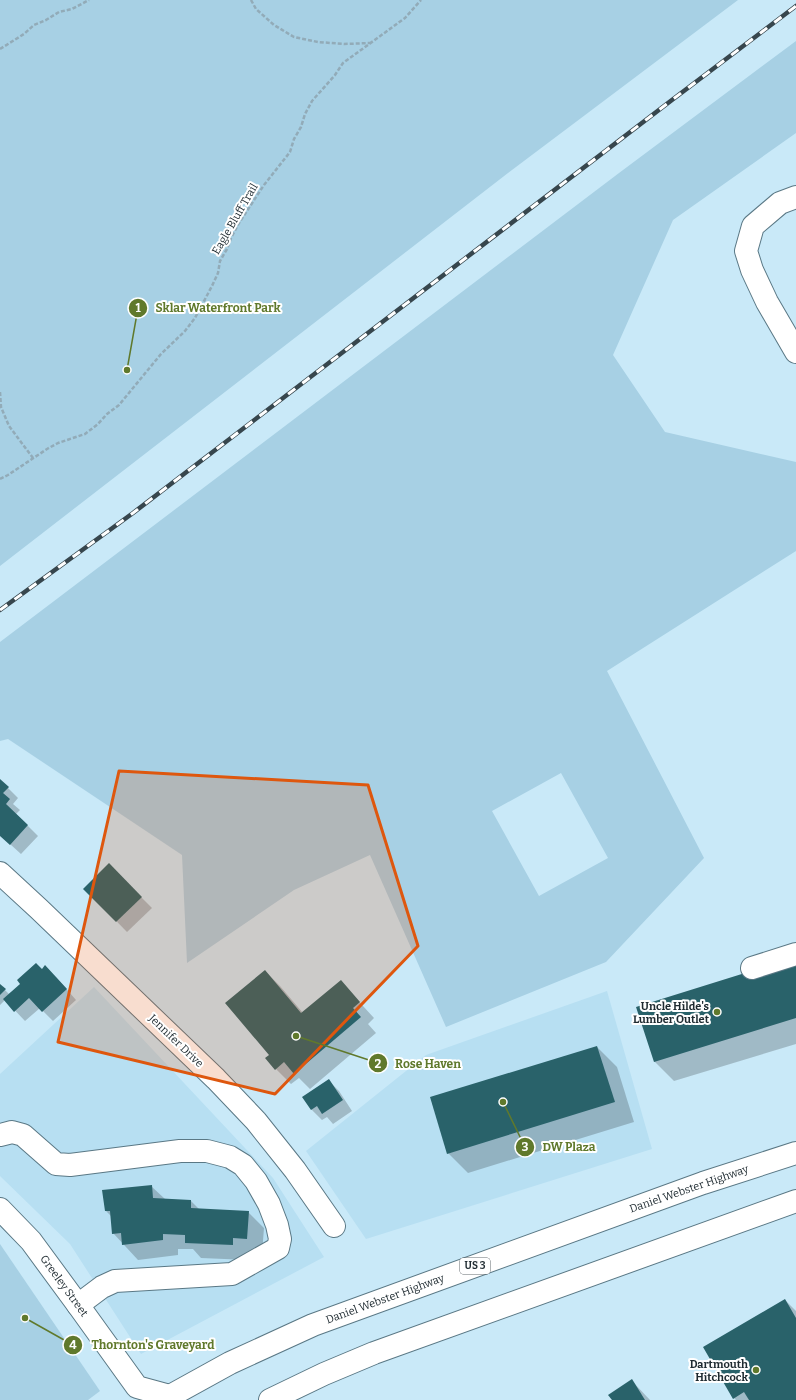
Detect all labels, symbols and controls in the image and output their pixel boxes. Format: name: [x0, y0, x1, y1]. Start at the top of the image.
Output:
street label: Eagle Bluff Trail: [209, 181, 261, 257]
callout: Sklar Waterfront Park: [128, 296, 289, 320]
text: 1: [135, 301, 141, 315]
text: Sklar Waterfront Park: [155, 301, 281, 315]
place label: Uncle Hilde's Lumber Outlet: [633, 1000, 710, 1026]
marker: Uncle Hilde's Lumber Outlet: [712, 1007, 722, 1017]
street label: Jennifer Drive: [145, 1011, 206, 1070]
callout: Rose Haven: [368, 1051, 469, 1075]
text: 2: [375, 1057, 382, 1071]
text: Rose Haven: [395, 1057, 461, 1071]
callout: DW Plaza: [515, 1135, 604, 1159]
text: 3: [522, 1140, 529, 1154]
text: DW Plaza: [543, 1140, 596, 1154]
street label: Daniel Webster Highway: [628, 1162, 750, 1215]
street label: Greeley Street: [37, 1253, 91, 1319]
road number: US 3: [460, 1258, 490, 1274]
street label: Daniel Webster Highway: [324, 1271, 446, 1326]
callout: Thornton's Graveyard: [63, 1333, 222, 1357]
text: 4: [69, 1338, 77, 1352]
text: Thornton's Graveyard: [92, 1338, 215, 1352]
place label: Dartmouth Hitchcock: [690, 1358, 748, 1384]
marker: Dartmouth Hitchcock: [751, 1365, 761, 1375]

